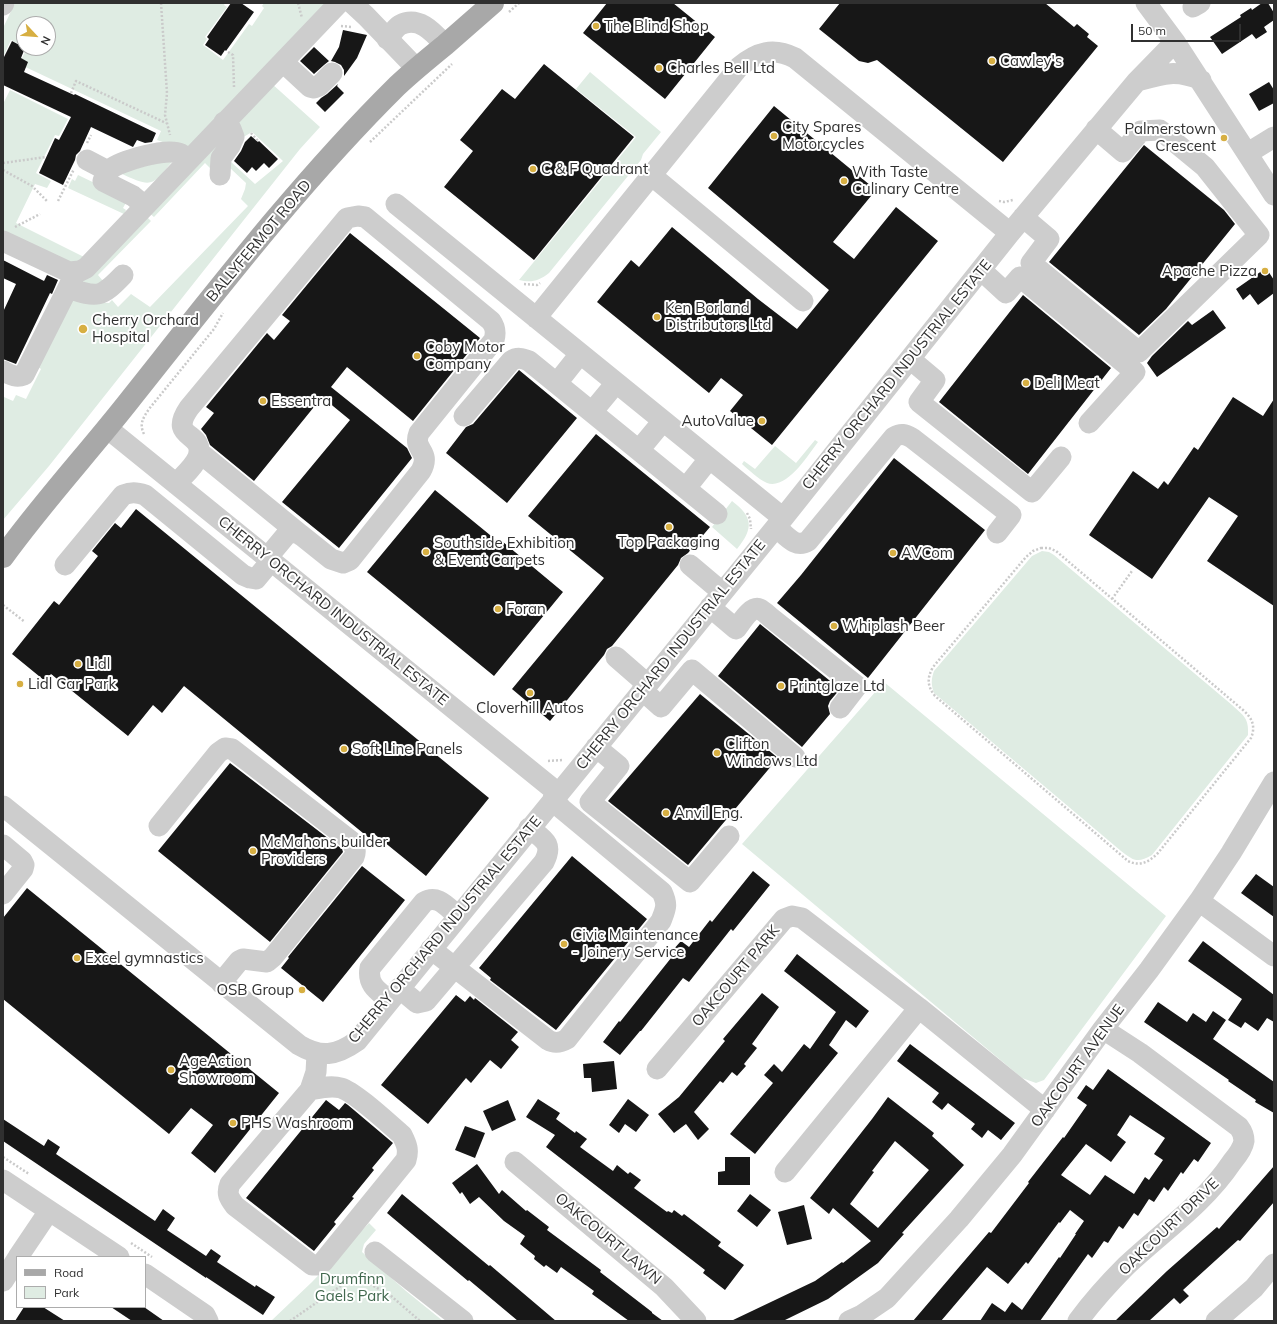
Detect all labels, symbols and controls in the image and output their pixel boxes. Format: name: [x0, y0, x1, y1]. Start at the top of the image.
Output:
north arrow: [16, 16, 56, 56]
scale bar: [1133, 16, 1243, 42]
place label: The Blind Shop: [604, 17, 709, 35]
marker: The Blind Shop: [591, 21, 601, 31]
text: 50 m: [1138, 23, 1166, 38]
text: N: [38, 34, 54, 48]
place label: Cawley's: [1000, 52, 1062, 70]
marker: Cawley's: [987, 56, 997, 66]
place label: Charles Bell Ltd: [667, 59, 775, 77]
marker: Charles Bell Ltd: [654, 63, 664, 73]
place label: City Spares Motorcycles: [782, 118, 864, 153]
place label: Palmerstown Crescent: [1125, 120, 1216, 155]
marker: City Spares Motorcycles: [769, 131, 779, 141]
marker: Palmerstown Crescent: [1219, 133, 1229, 143]
place label: C & F Quadrant: [541, 160, 648, 178]
place label: With Taste Culinary Centre: [852, 163, 959, 198]
marker: C & F Quadrant: [528, 164, 538, 174]
street label: BALLYFERMOT ROAD: [203, 176, 315, 306]
marker: With Taste Culinary Centre: [839, 176, 849, 186]
street label: CHERRY ORCHARD INDUSTRIAL ESTATE: [799, 256, 995, 494]
place label: Apache Pizza: [1162, 262, 1257, 280]
marker: Apache Pizza: [1260, 266, 1270, 276]
place label: Ken Borland Distributors Ltd: [665, 299, 772, 334]
place label: Cherry Orchard Hospital: [92, 311, 199, 346]
marker: Ken Borland Distributors Ltd: [652, 312, 662, 322]
marker: Cherry Orchard Hospital: [77, 323, 89, 335]
place label: Coby Motor Company: [425, 338, 505, 373]
marker: Coby Motor Company: [412, 351, 422, 361]
place label: Deli Meat: [1034, 374, 1100, 392]
marker: Deli Meat: [1021, 378, 1031, 388]
place label: Essentra: [271, 392, 331, 410]
marker: Essentra: [258, 396, 268, 406]
place label: AutoValue: [682, 412, 754, 430]
marker: AutoValue: [757, 416, 767, 426]
street label: CHERRY ORCHARD INDUSTRIAL ESTATE: [214, 513, 452, 709]
marker: Top Packaging: [664, 522, 674, 532]
place label: Top Packaging: [618, 533, 720, 551]
place label: Southside Exhibition & Event Carpets: [434, 534, 575, 569]
street label: CHERRY ORCHARD INDUSTRIAL ESTATE: [573, 536, 769, 774]
place label: AVCom: [901, 544, 953, 562]
marker: Southside Exhibition & Event Carpets: [421, 547, 431, 557]
marker: AVCom: [888, 548, 898, 558]
place label: Foran: [506, 600, 546, 618]
marker: Foran: [493, 604, 503, 614]
place label: Whiplash Beer: [842, 617, 945, 635]
marker: Whiplash Beer: [829, 621, 839, 631]
place label: Lidl: [86, 655, 110, 673]
marker: Lidl: [73, 659, 83, 669]
place label: Lidl Car Park: [28, 675, 116, 693]
place label: Printglaze Ltd: [789, 677, 885, 695]
marker: Lidl Car Park: [15, 679, 25, 689]
marker: Printglaze Ltd: [776, 681, 786, 691]
marker: Cloverhill Autos: [525, 688, 535, 698]
place label: Cloverhill Autos: [476, 699, 584, 717]
place label: Clifton Windows Ltd: [725, 735, 818, 770]
place label: Soft Line Panels: [352, 740, 463, 758]
marker: Soft Line Panels: [339, 744, 349, 754]
marker: Clifton Windows Ltd: [712, 748, 722, 758]
place label: Anvil Eng.: [674, 804, 743, 822]
marker: Anvil Eng.: [661, 808, 671, 818]
street label: CHERRY ORCHARD INDUSTRIAL ESTATE: [345, 813, 545, 1047]
place label: McMahons builder Providers: [261, 833, 388, 868]
marker: McMahons builder Providers: [248, 846, 258, 856]
street label: OAKCOURT PARK: [688, 922, 784, 1030]
place label: Civic Maintenance - Joinery Service: [572, 926, 698, 961]
marker: Civic Maintenance - Joinery Service: [559, 939, 569, 949]
place label: Excel gymnastics: [85, 949, 204, 967]
marker: Excel gymnastics: [72, 953, 82, 963]
place label: OSB Group: [216, 981, 294, 999]
marker: OSB Group: [297, 985, 307, 995]
street label: OAKCOURT AVENUE: [1027, 1001, 1129, 1131]
place label: AgeAction Showroom: [179, 1052, 254, 1087]
marker: AgeAction Showroom: [166, 1065, 176, 1075]
place label: PHS Washroom: [241, 1114, 352, 1132]
marker: PHS Washroom: [228, 1118, 238, 1128]
street label: OAKCOURT DRIVE: [1115, 1175, 1223, 1279]
street label: OAKCOURT LAWN: [551, 1189, 665, 1289]
legend: [16, 1256, 146, 1308]
text: Road: [54, 1265, 83, 1280]
park label: Drumfinn Gaels Park: [315, 1270, 389, 1305]
text: Park: [54, 1285, 79, 1300]

